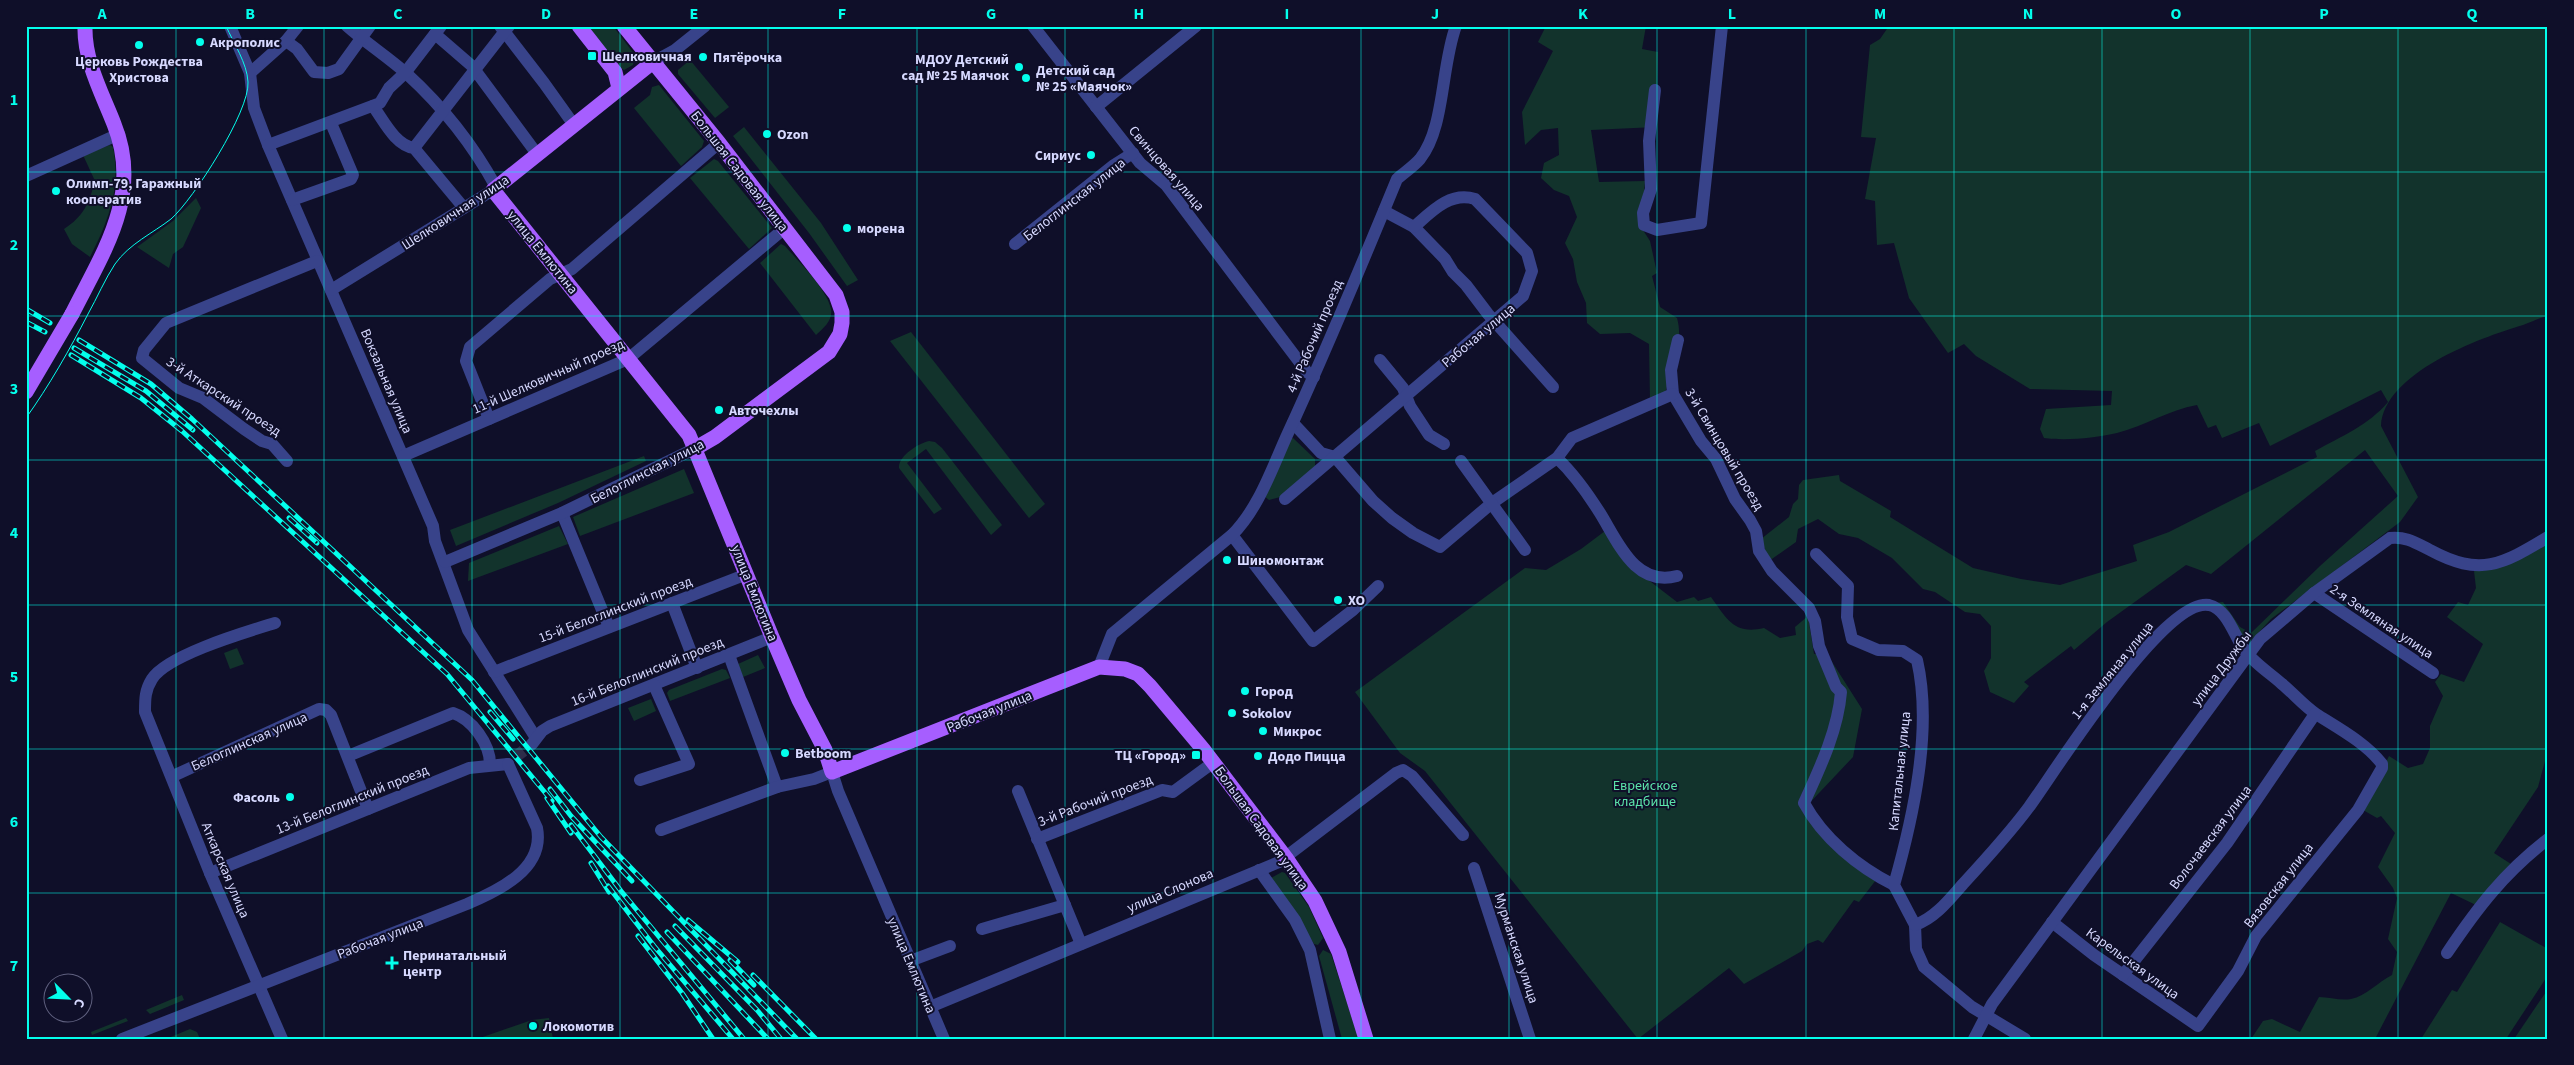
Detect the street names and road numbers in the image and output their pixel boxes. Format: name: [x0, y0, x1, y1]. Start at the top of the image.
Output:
street label: Большая Садовая улица: [686, 107, 793, 236]
street label: Свинцовая улица: [1124, 122, 1209, 216]
street label: Белоглинская улица: [1019, 153, 1130, 246]
street label: Шелковичная улица: [398, 170, 513, 255]
street label: улица Емлютина: [502, 206, 582, 299]
street label: 4-й Рабочий проезд: [1282, 276, 1348, 396]
street label: Рабочая улица: [1438, 299, 1520, 373]
street label: Вокзальная улица: [355, 326, 417, 437]
street label: 11-й Шелковичный проезд: [469, 334, 628, 419]
street label: 3-й Аткарский проезд: [162, 352, 285, 442]
street label: 3-й Свинцовый проезд: [1680, 385, 1769, 515]
street label: Белоглинская улица: [587, 435, 708, 509]
street label: улица Емлютина: [726, 542, 783, 645]
street label: 15-й Белоглинский проезд: [536, 571, 696, 648]
street label: 2-я Земляная улица: [2326, 580, 2437, 664]
street label: 1-я Земляная улица: [2067, 617, 2159, 724]
street label: улица Дружбы: [2187, 627, 2257, 710]
street label: 16-й Белоглинский проезд: [568, 632, 727, 712]
street label: Рабочая улица: [944, 686, 1035, 738]
street label: Белоглинская улица: [188, 707, 311, 777]
street label: Капитальная улица: [1884, 710, 1916, 832]
street label: 13-й Белоглинский проезд: [273, 760, 432, 840]
street label: Большая Садовая улица: [1209, 763, 1313, 895]
street label: 3-й Рабочий проезд: [1035, 770, 1156, 832]
street label: Волочаевская улица: [2165, 781, 2257, 894]
street label: Аткарская улица: [196, 819, 254, 921]
street label: Вязовская улица: [2239, 839, 2318, 932]
street label: улица Слонова: [1124, 864, 1217, 918]
street label: Мурманская улица: [1489, 890, 1543, 1006]
street label: Рабочая улица: [335, 913, 426, 964]
street label: улица Емлютина: [882, 914, 940, 1016]
street label: Карельская улица: [2082, 923, 2183, 1005]

